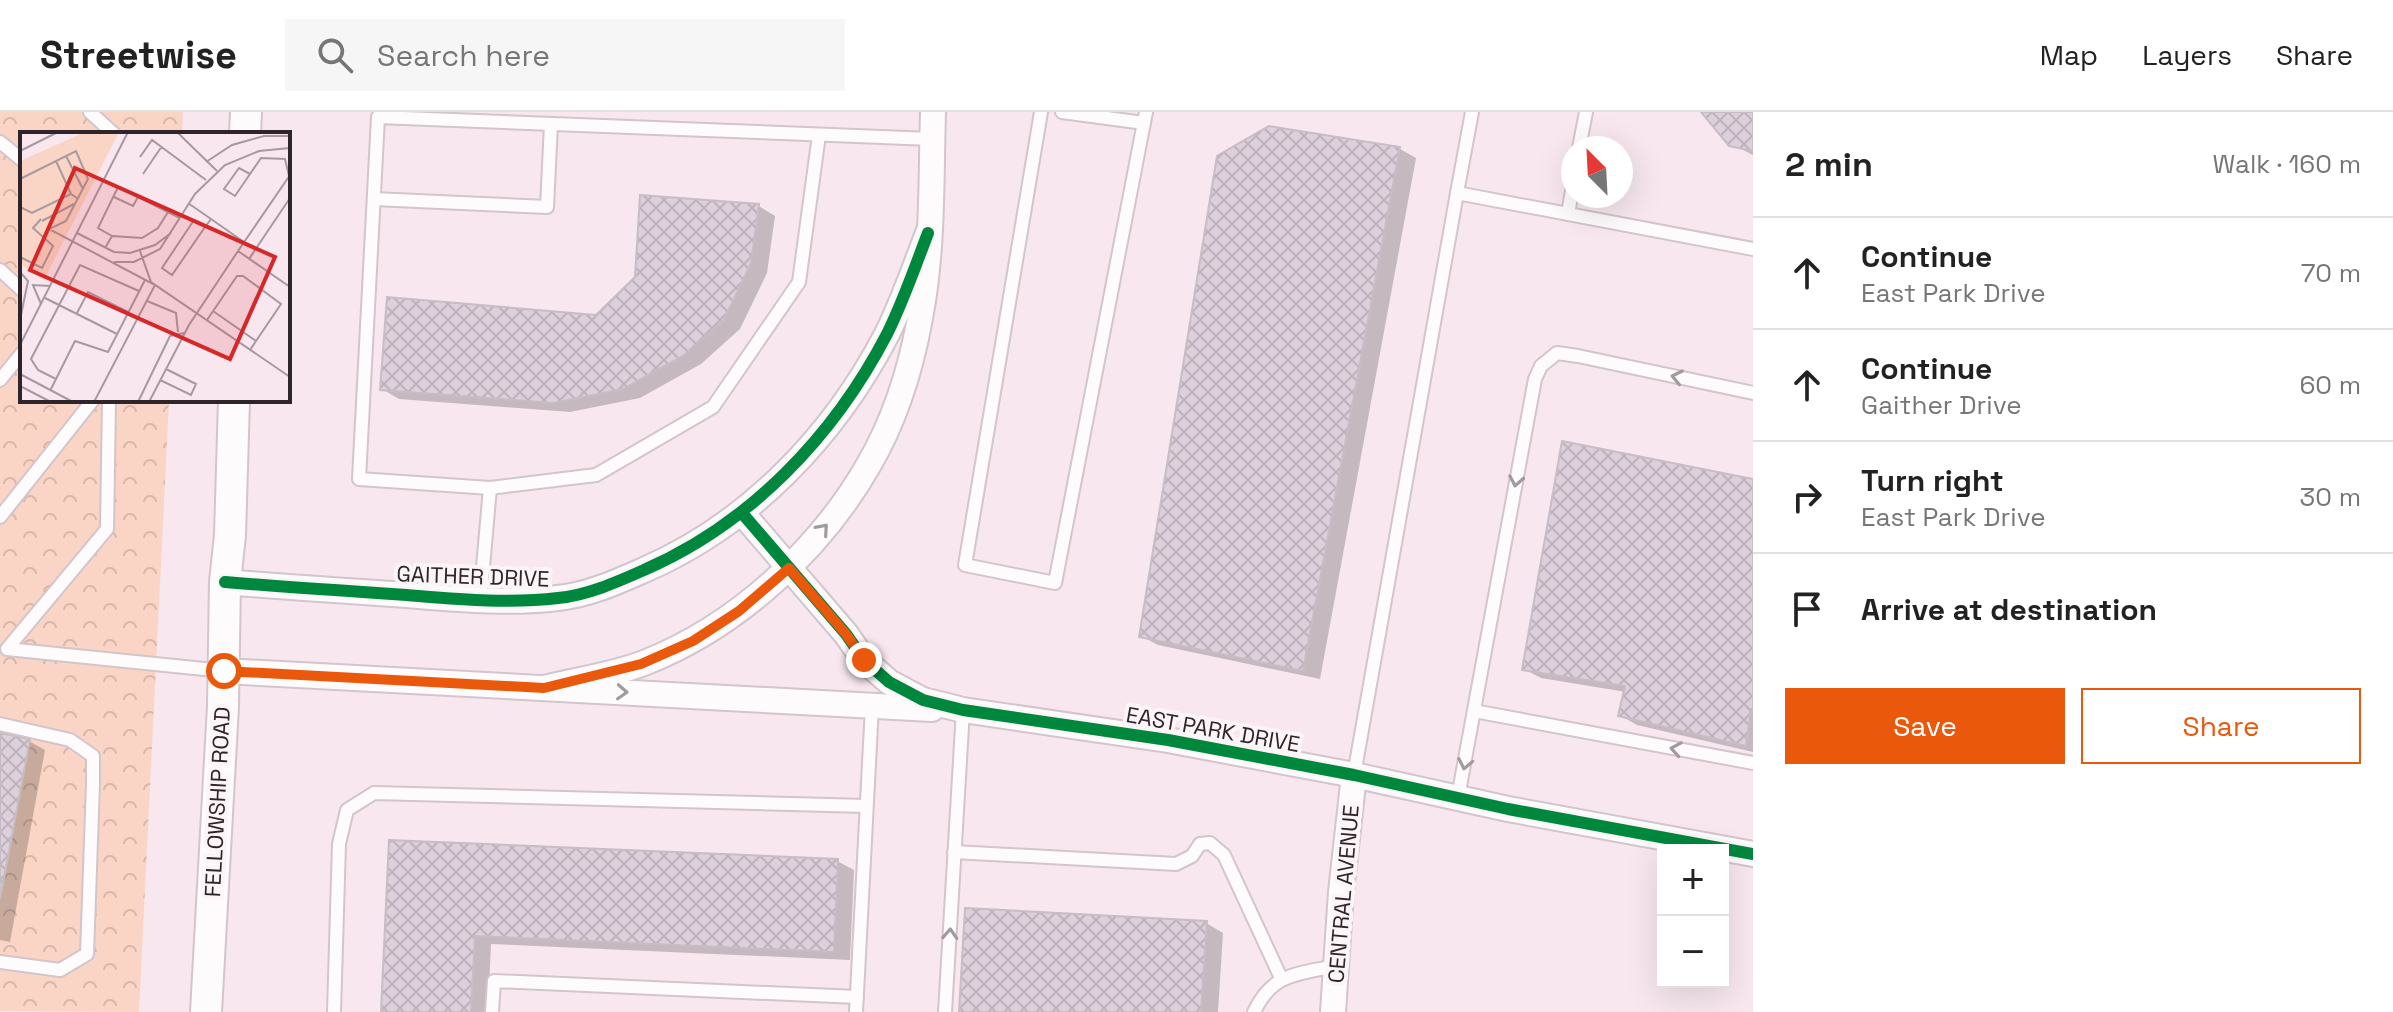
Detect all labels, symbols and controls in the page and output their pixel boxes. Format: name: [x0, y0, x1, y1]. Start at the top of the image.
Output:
search box: [285, 19, 845, 91]
text: Streetwise: [40, 31, 237, 79]
icon: search: [313, 33, 357, 77]
text: Search here: [377, 36, 550, 75]
text: Map: [2040, 37, 2098, 73]
text: Layers: [2142, 37, 2232, 73]
text: Share: [2276, 37, 2353, 73]
inset map: [20, 132, 290, 402]
north arrow: [1561, 136, 1633, 208]
text: 2 min: [1785, 143, 1873, 186]
text: Walk · 160 m: [2212, 147, 2361, 181]
text: Continue: [1861, 237, 1992, 276]
icon: ahead: [1785, 251, 1829, 295]
text: 70 m: [2301, 256, 2361, 290]
text: East Park Drive: [1861, 276, 2046, 310]
text: Continue: [1861, 349, 1992, 388]
icon: ahead: [1785, 363, 1829, 407]
text: 60 m: [2299, 368, 2361, 402]
one-way arrow: [1670, 369, 1684, 386]
text: Gaither Drive: [1861, 388, 2022, 422]
text: Turn right: [1861, 461, 2004, 500]
one-way arrow: [1509, 474, 1526, 487]
icon: right: [1785, 475, 1829, 519]
text: 30 m: [2300, 480, 2361, 514]
text: East Park Drive: [1861, 500, 2046, 534]
one-way arrow: [813, 523, 828, 538]
street label: GAITHER DRIVE: [396, 559, 550, 593]
icon: arrive: [1785, 587, 1829, 631]
text: Arrive at destination: [1861, 590, 2157, 629]
route end: [846, 642, 882, 678]
route start: [206, 653, 242, 689]
one-way arrow: [616, 683, 629, 700]
button: Save: [1785, 688, 2065, 764]
button: Share: [2081, 688, 2361, 764]
street label: EAST PARK DRIVE: [1124, 700, 1302, 758]
street label: FELLOWSHIP ROAD: [198, 706, 236, 898]
one-way arrow: [1670, 741, 1683, 758]
one-way arrow: [1457, 757, 1474, 771]
street label: CENTRAL AVENUE: [1321, 804, 1365, 984]
map controls: [1657, 844, 1729, 988]
button: +: [1657, 844, 1729, 916]
button: −: [1657, 916, 1729, 988]
one-way arrow: [941, 927, 958, 940]

